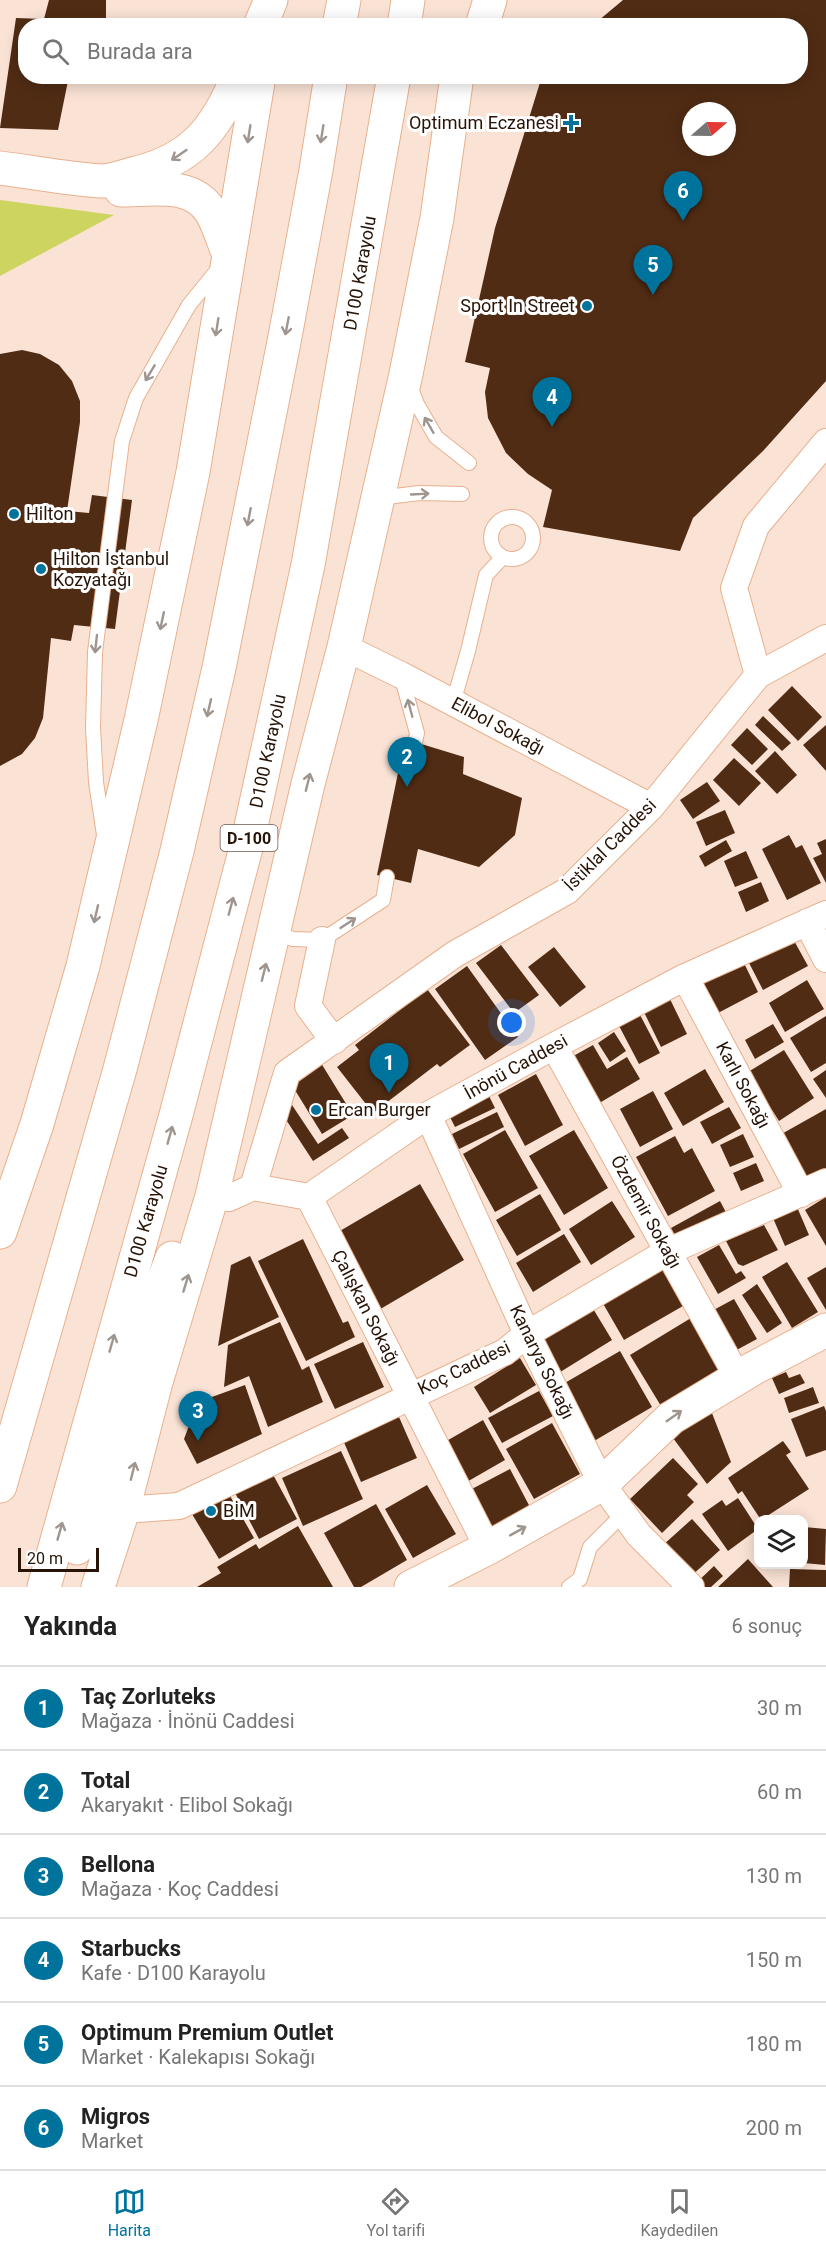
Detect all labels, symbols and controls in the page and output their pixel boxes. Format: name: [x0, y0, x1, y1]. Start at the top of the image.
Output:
search box: [18, 18, 808, 84]
icon: search: [39, 35, 72, 68]
text: Burada ara: [87, 39, 193, 64]
north arrow: [682, 102, 736, 156]
place label: Optimum Eczanesi: [409, 112, 559, 133]
marker: Optimum Eczanesi: [564, 116, 578, 130]
one-way arrow: [244, 124, 255, 144]
one-way arrow: [316, 124, 327, 144]
one-way arrow: [172, 149, 188, 161]
pin: 6: [664, 172, 702, 221]
street label: D100 Karayolu: [339, 214, 380, 332]
pin: 5: [634, 246, 672, 295]
place label: Sport In Street: [460, 295, 575, 316]
marker: Sport In Street: [580, 299, 594, 313]
one-way arrow: [212, 316, 223, 336]
one-way arrow: [281, 316, 292, 335]
one-way arrow: [144, 364, 156, 381]
pin: 4: [532, 378, 572, 427]
one-way arrow: [423, 417, 435, 434]
one-way arrow: [410, 488, 429, 499]
place label: Hilton: [26, 503, 74, 524]
marker: Hilton: [7, 507, 21, 521]
one-way arrow: [243, 507, 254, 527]
place label: Hilton İstanbul Kozyatağı: [53, 548, 169, 590]
marker: Hilton İstanbul Kozyatağı: [34, 562, 48, 576]
one-way arrow: [156, 611, 167, 631]
one-way arrow: [91, 634, 102, 654]
street label: D100 Karayolu: [245, 692, 290, 810]
street label: Elibol Sokağı: [448, 692, 548, 759]
one-way arrow: [203, 699, 215, 718]
one-way arrow: [404, 699, 415, 718]
pin: 2: [388, 738, 426, 787]
one-way arrow: [303, 773, 315, 792]
street label: İstiklal Caddesi: [559, 794, 660, 895]
road number: D-100: [220, 825, 278, 851]
one-way arrow: [226, 897, 237, 916]
one-way arrow: [89, 904, 101, 923]
one-way arrow: [339, 917, 355, 929]
one-way arrow: [259, 963, 271, 982]
your location: [497, 1008, 526, 1037]
street label: İnönü Caddesi: [461, 1030, 571, 1103]
street label: Karlı Sokağı: [712, 1038, 775, 1132]
pin: 1: [370, 1044, 408, 1093]
place label: Ercan Burger: [328, 1099, 431, 1120]
marker: Ercan Burger: [309, 1103, 323, 1117]
one-way arrow: [165, 1126, 176, 1145]
street label: Özdemir Sokağı: [607, 1152, 686, 1272]
street label: D100 Karayolu: [119, 1162, 172, 1280]
street label: Çalışkan Sokağı: [328, 1246, 405, 1369]
one-way arrow: [181, 1274, 192, 1293]
street label: Kanarya Sokağı: [506, 1301, 579, 1422]
one-way arrow: [107, 1334, 118, 1353]
street label: Koç Caddesi: [414, 1336, 513, 1399]
pin: 3: [178, 1392, 218, 1441]
one-way arrow: [666, 1410, 682, 1422]
one-way arrow: [128, 1462, 140, 1481]
place label: BİM: [223, 1500, 255, 1521]
marker: BİM: [204, 1504, 218, 1518]
map controls: [754, 1515, 808, 1569]
button: layers: [754, 1515, 808, 1569]
one-way arrow: [55, 1522, 66, 1541]
one-way arrow: [509, 1525, 526, 1537]
scale bar: [18, 1545, 99, 1572]
text: 20 m: [27, 1549, 63, 1568]
text: Yakında: [24, 1611, 117, 1641]
text: 6 sonuç: [732, 1614, 802, 1638]
text: Taç Zorluteks: [81, 1684, 216, 1709]
text: 1: [38, 1696, 49, 1720]
text: 30 m: [757, 1696, 802, 1720]
text: Mağaza · İnönü Caddesi: [81, 1709, 295, 1733]
text: Total: [81, 1768, 130, 1793]
text: 2: [38, 1780, 49, 1804]
text: 60 m: [757, 1780, 802, 1804]
text: Akaryakıt · Elibol Sokağı: [81, 1793, 293, 1817]
text: Bellona: [81, 1852, 155, 1877]
text: 3: [38, 1864, 49, 1888]
text: 130 m: [746, 1864, 802, 1888]
text: Mağaza · Koç Caddesi: [81, 1877, 279, 1901]
text: Starbucks: [81, 1936, 181, 1961]
text: 4: [38, 1948, 49, 1972]
text: 150 m: [746, 1948, 802, 1972]
text: Kafe · D100 Karayolu: [81, 1961, 266, 1985]
text: Optimum Premium Outlet: [81, 2020, 333, 2045]
text: 5: [38, 2032, 49, 2056]
text: 180 m: [746, 2032, 802, 2056]
text: Market · Kalekapısı Sokağı: [81, 2045, 315, 2069]
text: Migros: [81, 2104, 150, 2129]
text: 6: [38, 2116, 49, 2140]
text: 200 m: [746, 2116, 802, 2140]
text: Market: [81, 2129, 143, 2153]
tab: Harita: [108, 2185, 151, 2240]
tab: Yol tarifi: [366, 2185, 425, 2240]
tab: Kaydedilen: [641, 2185, 718, 2240]

